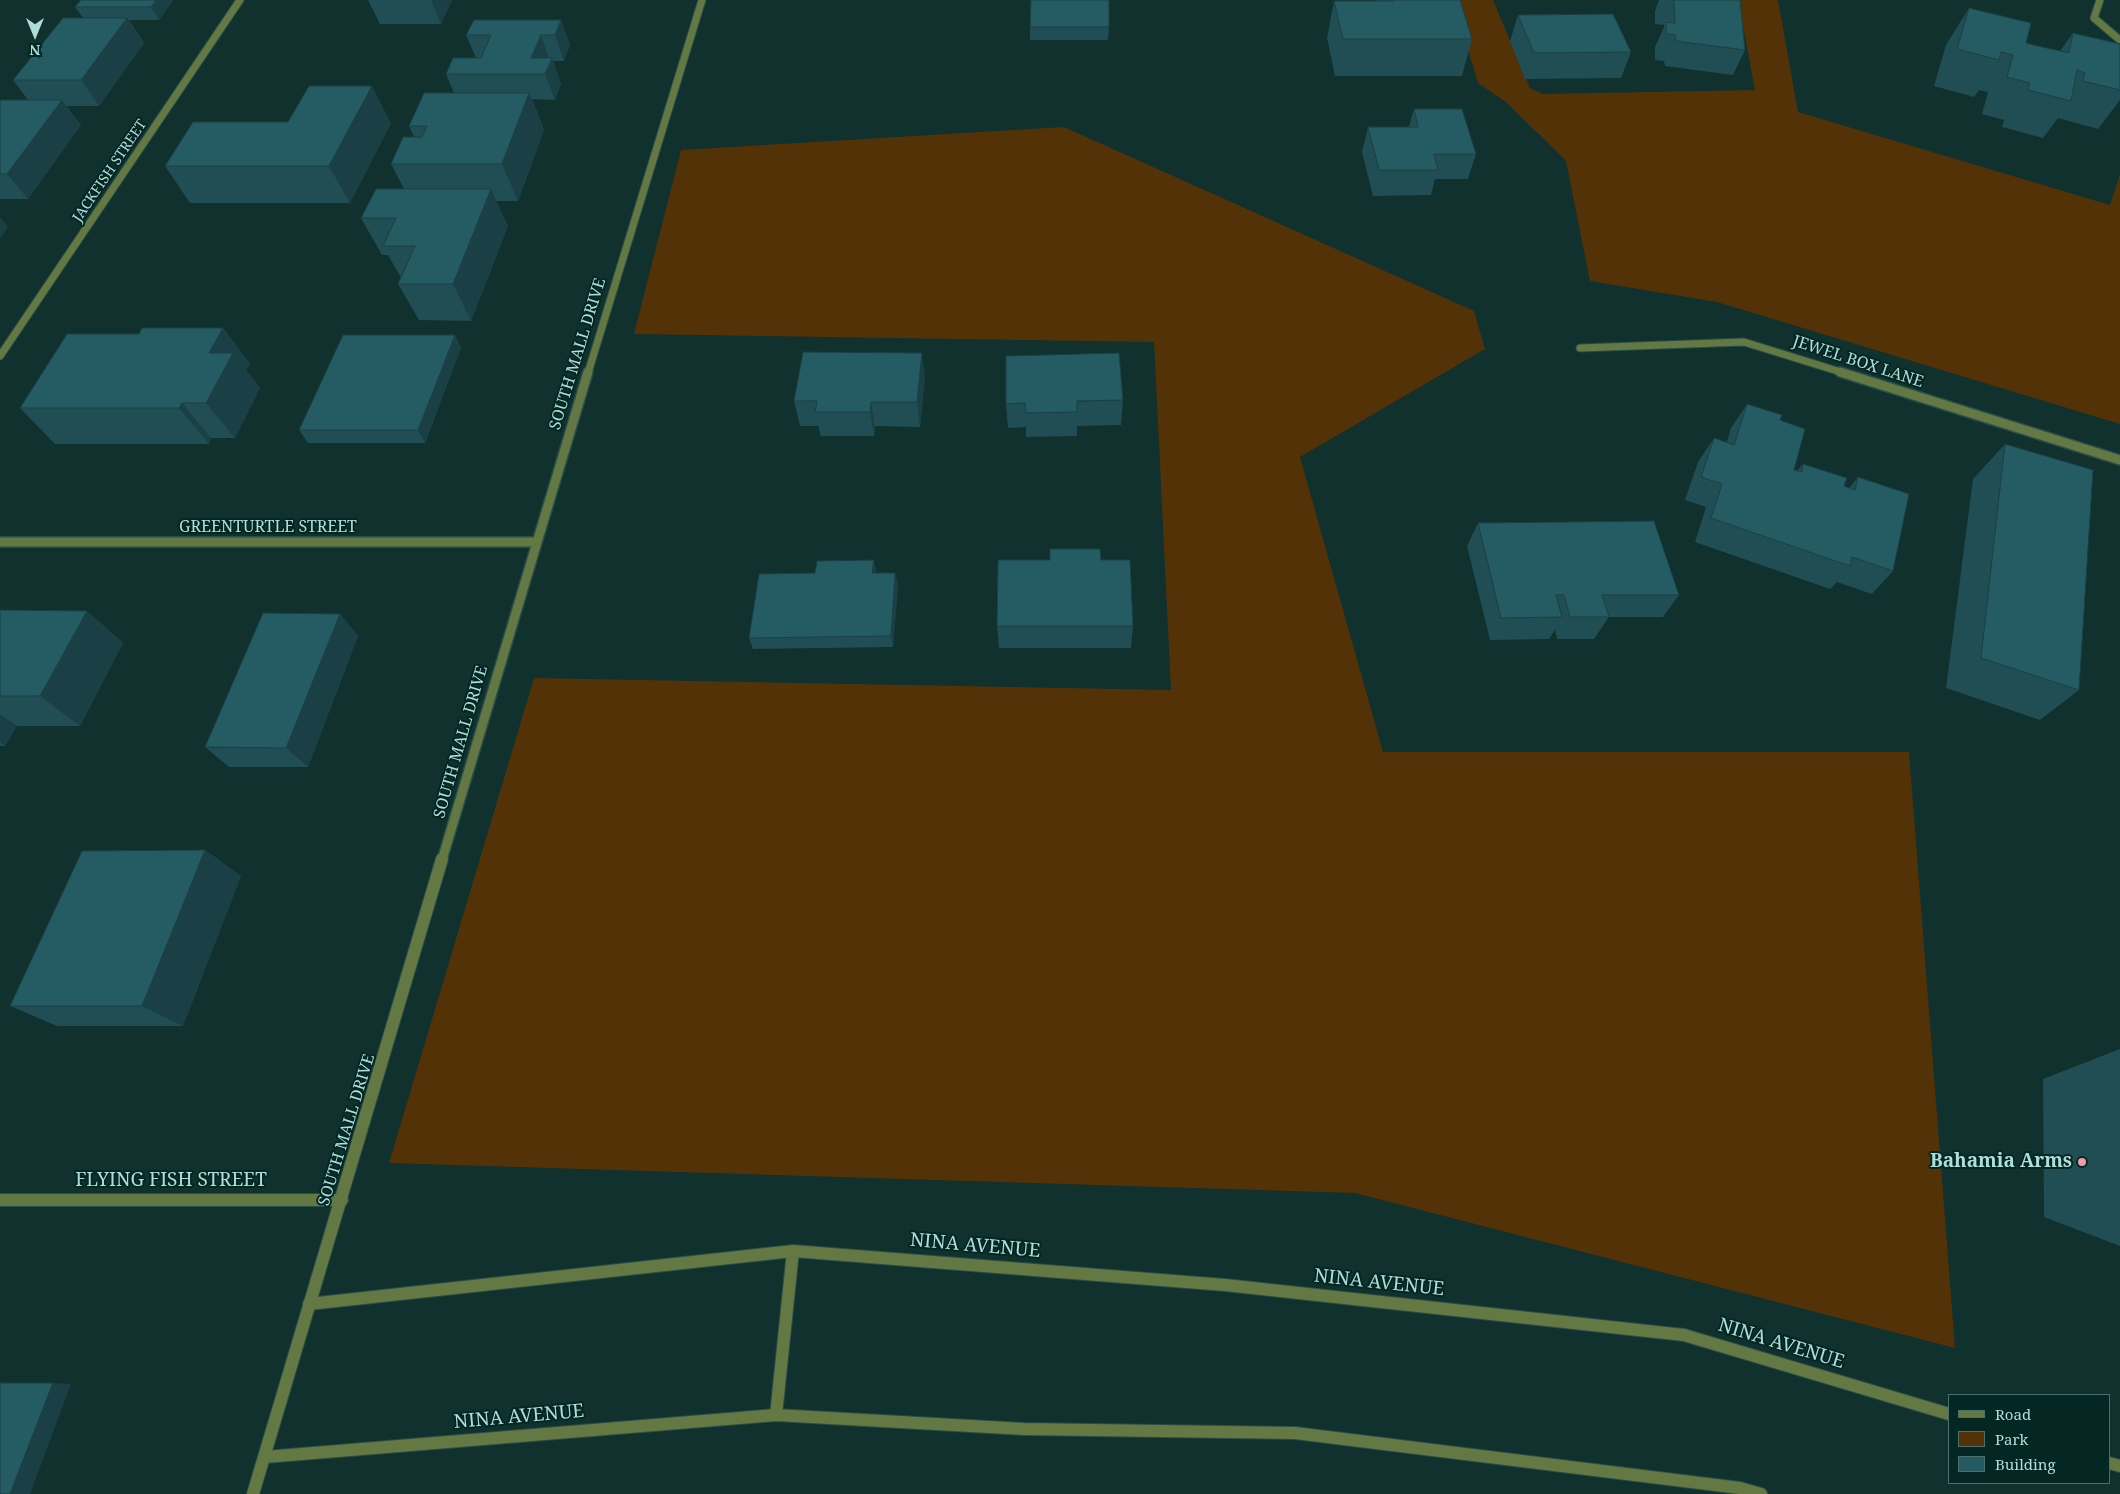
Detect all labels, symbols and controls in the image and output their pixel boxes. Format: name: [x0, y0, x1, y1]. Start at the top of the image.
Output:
north arrow: [10, 10, 60, 60]
text: N: [29, 41, 41, 60]
street label: JACKFISH STREET: [70, 117, 150, 225]
street label: SOUTH MALL DRIVE: [546, 276, 610, 432]
street label: JEWEL BOX LANE: [1790, 332, 1926, 392]
street label: GREENTURTLE STREET: [179, 517, 357, 537]
street label: SOUTH MALL DRIVE: [430, 663, 492, 821]
street label: SOUTH MALL DRIVE: [315, 1052, 379, 1208]
place label: Bahamia Arms: [1930, 1151, 2072, 1173]
marker: Bahamia Arms: [2076, 1156, 2088, 1168]
street label: FLYING FISH STREET: [75, 1170, 267, 1192]
street label: NINA AVENUE: [909, 1229, 1041, 1263]
street label: NINA AVENUE: [1313, 1265, 1445, 1301]
street label: NINA AVENUE: [1715, 1314, 1847, 1374]
legend: [1948, 1394, 2110, 1484]
street label: NINA AVENUE: [453, 1400, 585, 1434]
text: Road: [1995, 1404, 2031, 1424]
text: Park: [1995, 1429, 2028, 1449]
text: Building: [1995, 1454, 2056, 1474]

